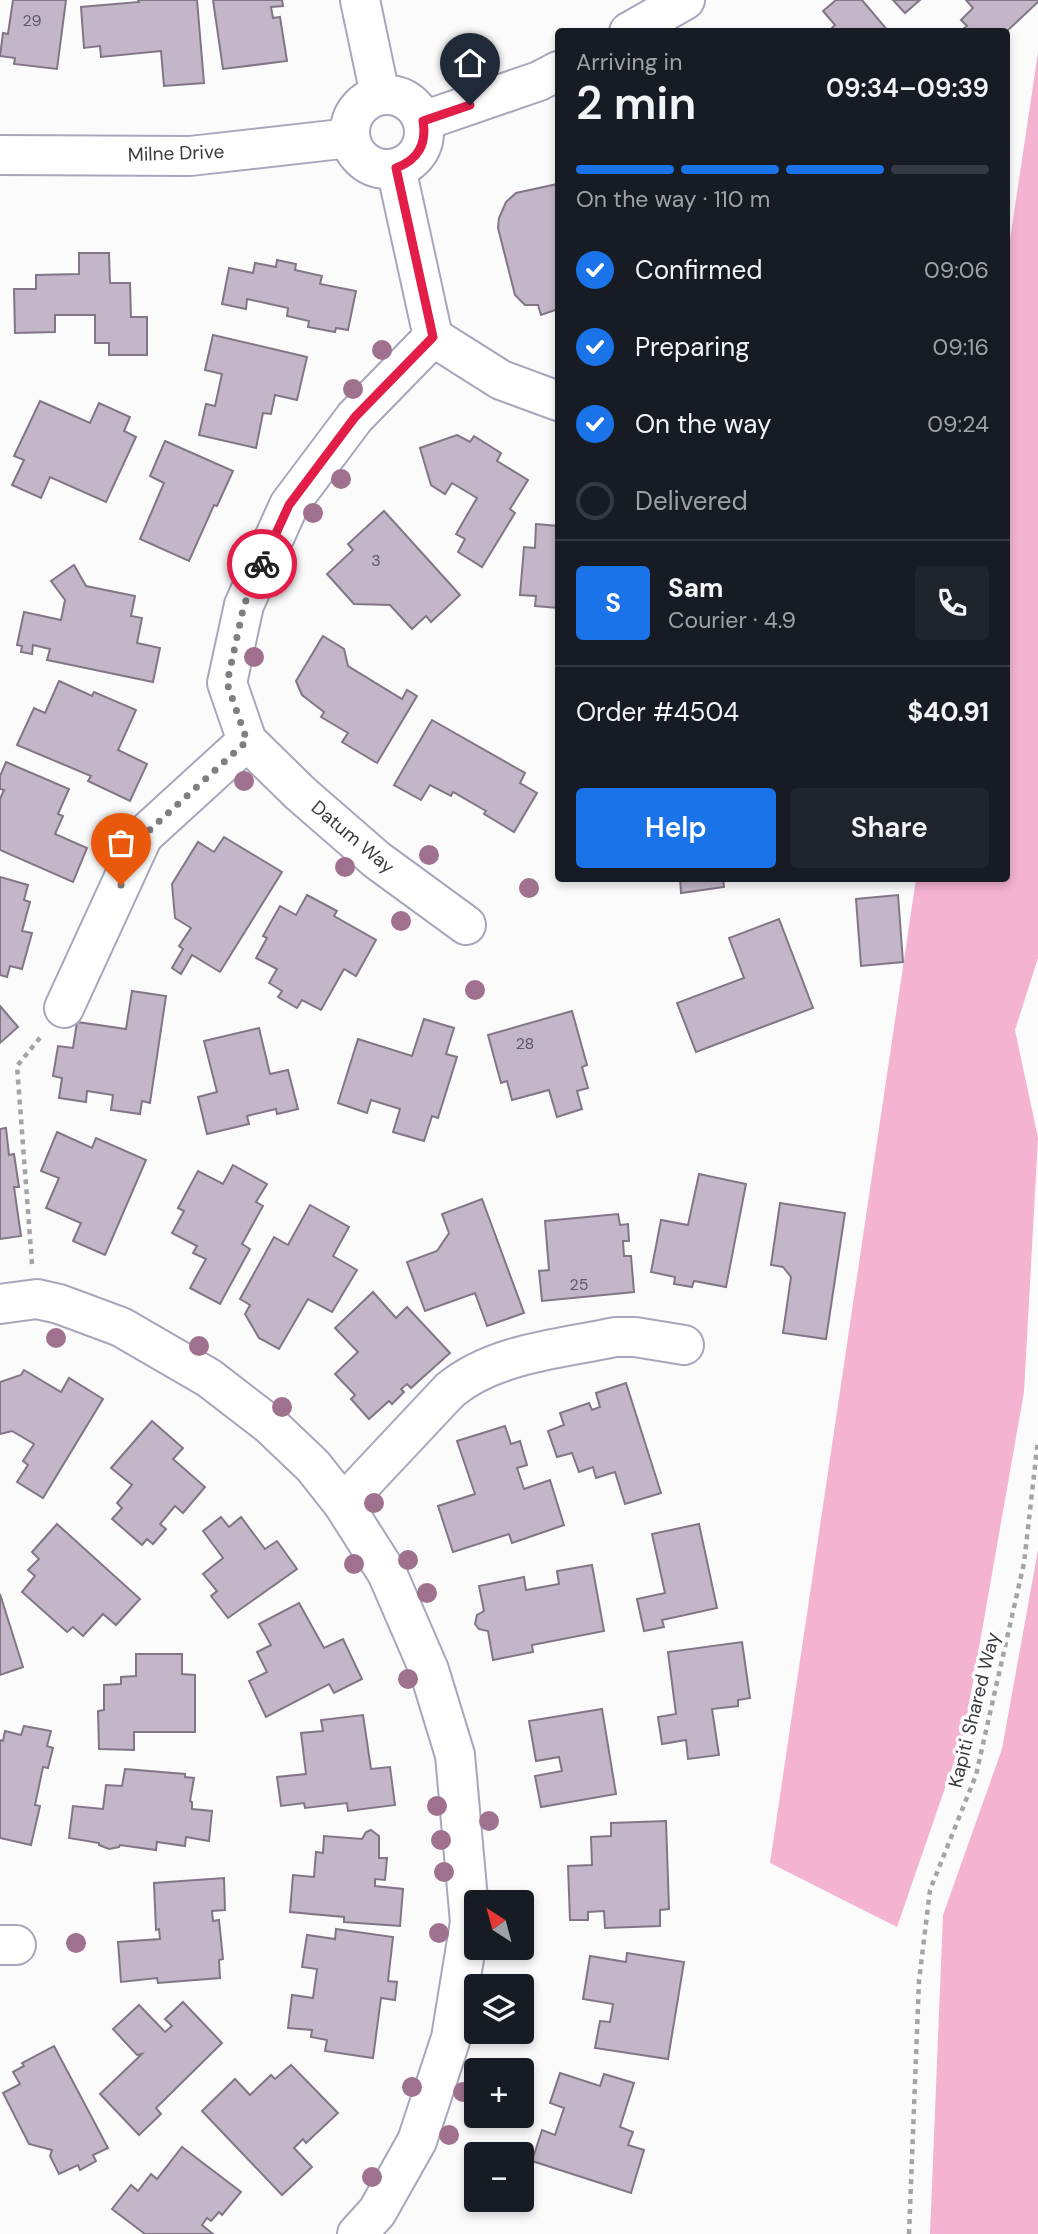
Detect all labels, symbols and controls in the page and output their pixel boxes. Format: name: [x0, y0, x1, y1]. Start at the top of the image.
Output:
house number: 29: [22, 10, 42, 31]
pin: [440, 33, 500, 105]
icon: home: [451, 44, 489, 82]
text: Arriving in: [576, 47, 682, 77]
text: 09:34–09:39: [826, 71, 989, 105]
text: 2 min: [576, 73, 696, 133]
street label: Milne Drive: [127, 139, 225, 167]
text: On the way · 110 m: [576, 184, 770, 214]
icon: check: [576, 251, 614, 289]
text: Confirmed: [635, 253, 762, 287]
text: 09:06: [924, 255, 989, 285]
icon: check: [576, 328, 614, 366]
text: Preparing: [635, 330, 750, 364]
text: 09:16: [933, 332, 989, 362]
icon: check: [576, 405, 614, 443]
text: On the way: [635, 407, 771, 441]
text: 09:24: [927, 409, 989, 439]
text: Delivered: [635, 484, 748, 518]
courier: [227, 529, 297, 599]
icon: bike: [243, 545, 281, 583]
house number: 3: [371, 550, 381, 571]
button: phone: [915, 566, 989, 640]
text: Sam: [668, 571, 723, 605]
text: S: [605, 586, 621, 620]
text: Courier · 4.9: [668, 605, 796, 635]
text: Order #4504: [576, 695, 739, 729]
text: $40.91: [908, 695, 989, 729]
button: Help: [576, 788, 776, 868]
button: Share: [790, 788, 989, 868]
street label: Datum Way: [306, 795, 400, 879]
pin: [91, 813, 151, 885]
icon: bag: [102, 824, 140, 862]
house number: 28: [516, 1033, 534, 1054]
house number: 25: [570, 1274, 588, 1295]
street label: Kapiti Shared Way: [943, 1629, 1006, 1790]
north arrow: [464, 1890, 534, 1960]
map controls: [464, 1890, 534, 2212]
button: layers: [464, 1974, 534, 2044]
button: +: [464, 2058, 534, 2128]
button: −: [464, 2142, 534, 2212]

